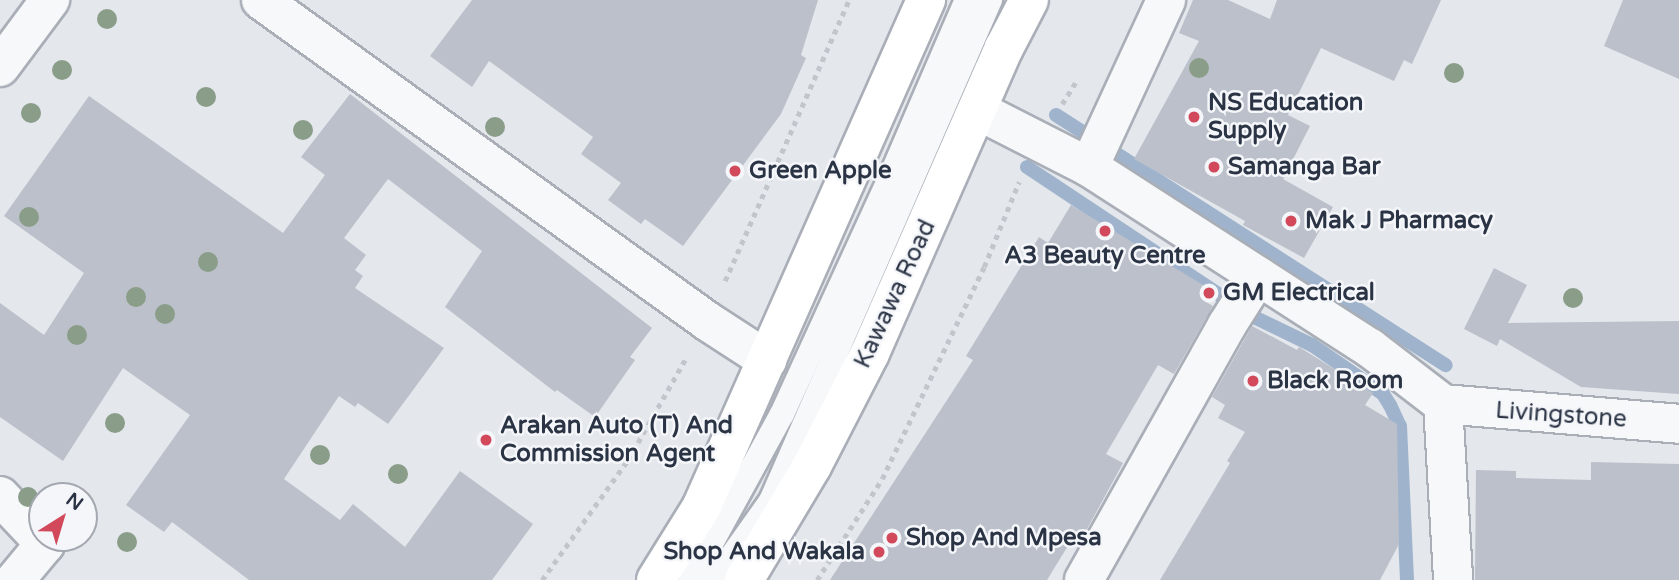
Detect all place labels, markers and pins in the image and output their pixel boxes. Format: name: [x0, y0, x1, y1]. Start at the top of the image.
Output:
place label: NS Education Supply: [1208, 89, 1363, 145]
marker: NS Education Supply: [1186, 109, 1202, 125]
place label: Samanga Bar: [1228, 153, 1381, 181]
place label: Green Apple: [749, 157, 892, 185]
marker: Samanga Bar: [1206, 159, 1222, 175]
marker: Green Apple: [727, 163, 743, 179]
place label: Mak J Pharmacy: [1305, 207, 1493, 235]
marker: Mak J Pharmacy: [1283, 213, 1299, 229]
marker: A3 Beauty Centre: [1097, 223, 1113, 239]
place label: A3 Beauty Centre: [1004, 242, 1206, 270]
place label: GM Electrical: [1223, 279, 1375, 307]
marker: GM Electrical: [1201, 285, 1217, 301]
place label: Black Room: [1267, 367, 1403, 395]
marker: Black Room: [1245, 373, 1261, 389]
place label: Arakan Auto (T) And Commission Agent: [500, 412, 733, 468]
marker: Arakan Auto (T) And Commission Agent: [478, 432, 494, 448]
place label: Shop And Mpesa: [906, 524, 1102, 552]
marker: Shop And Mpesa: [884, 530, 900, 546]
place label: Shop And Wakala: [663, 538, 865, 566]
marker: Shop And Wakala: [871, 544, 887, 560]

